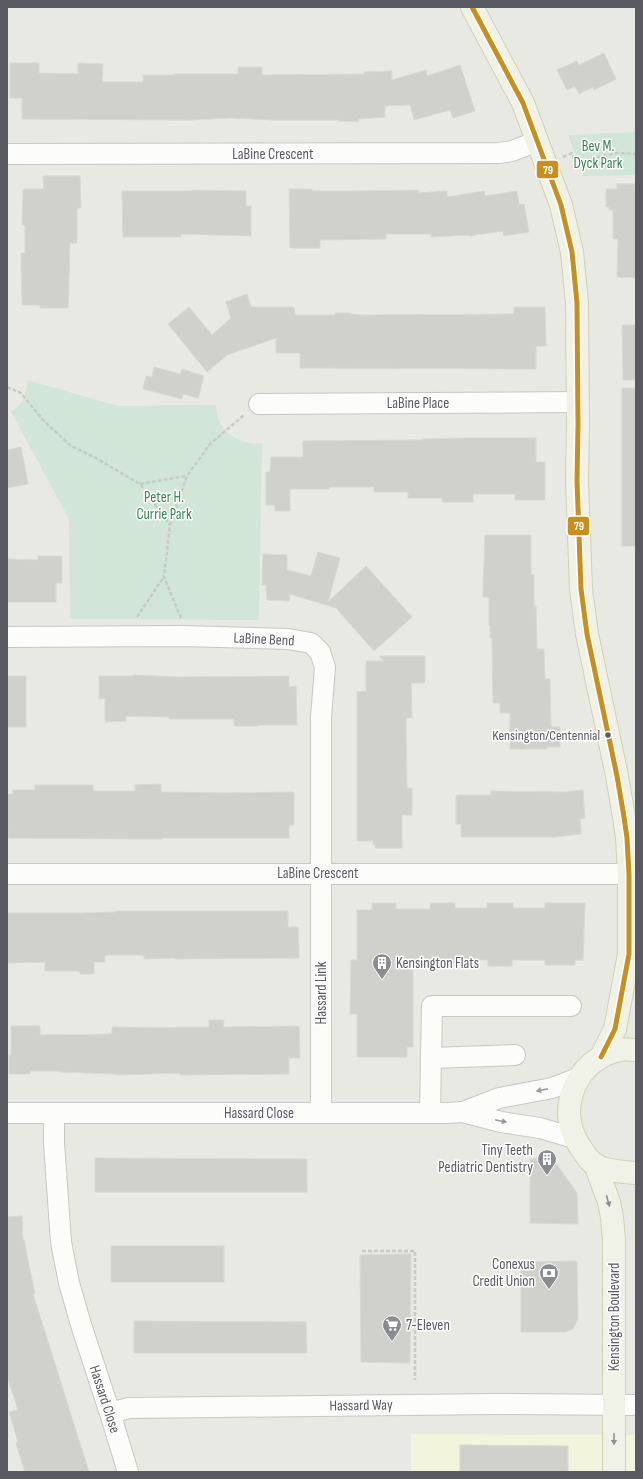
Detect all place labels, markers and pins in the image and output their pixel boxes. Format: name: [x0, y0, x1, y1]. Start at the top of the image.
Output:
place label: Kensington/Centennial: [492, 727, 600, 744]
marker: Kensington/Centennial: [603, 730, 613, 740]
building icon: Kensington Flats: [371, 952, 393, 980]
place label: Kensington Flats: [396, 954, 479, 973]
place label: Tiny Teeth Pediatric Dentistry: [438, 1141, 533, 1177]
building icon: Tiny Teeth Pediatric Dentistry: [536, 1148, 558, 1176]
place label: Conexus Credit Union: [472, 1255, 535, 1291]
bank icon: Conexus Credit Union: [538, 1262, 560, 1290]
supermarket icon: 7-Eleven: [381, 1314, 403, 1342]
place label: 7-Eleven: [406, 1316, 450, 1335]

